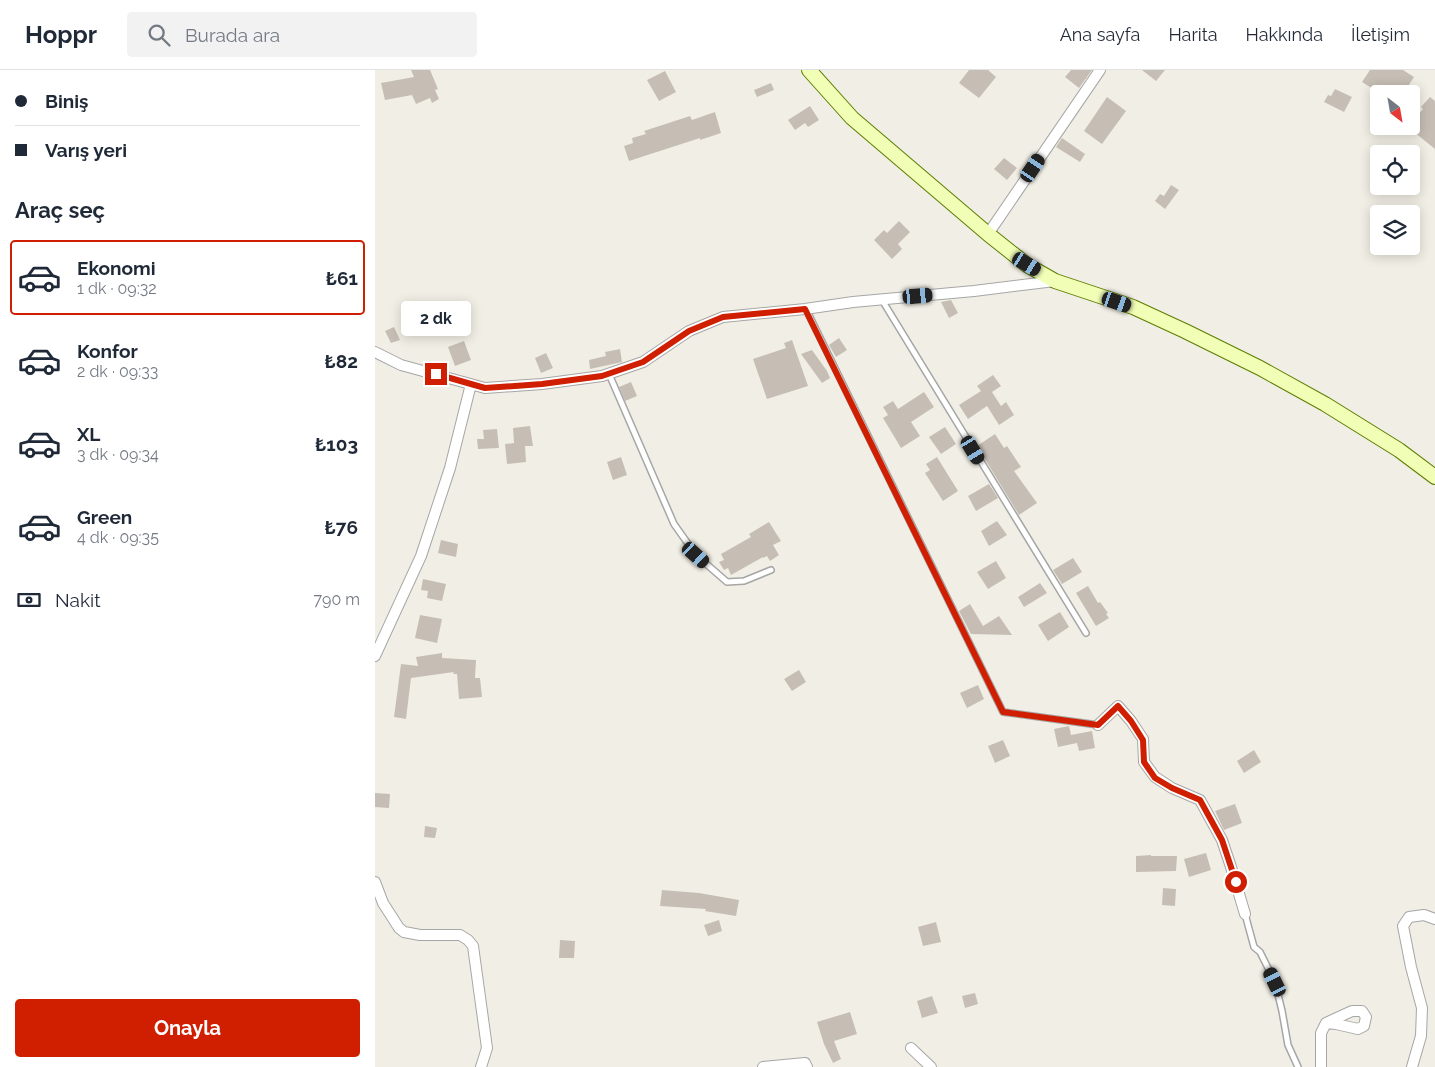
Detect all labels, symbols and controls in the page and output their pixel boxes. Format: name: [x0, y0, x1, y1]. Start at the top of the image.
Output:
search box: [127, 12, 477, 57]
text: Hoppr: [25, 20, 97, 49]
icon: search: [145, 21, 173, 49]
text: Burada ara: [185, 24, 280, 46]
text: Ana sayfa: [1060, 24, 1140, 45]
text: Harita: [1168, 24, 1218, 45]
text: Hakkında: [1246, 24, 1323, 45]
text: İletişim: [1351, 24, 1410, 45]
north arrow: [1370, 85, 1420, 135]
map controls: [1370, 85, 1420, 255]
text: Biniş: [45, 90, 88, 112]
text: Varış yeri: [45, 139, 127, 161]
button: locate: [1370, 145, 1420, 195]
car: [1018, 151, 1047, 185]
text: Araç seç: [15, 197, 105, 223]
button: layers: [1370, 205, 1420, 255]
car: [1010, 250, 1043, 278]
icon: car: [17, 255, 62, 300]
text: Ekonomi: [77, 257, 156, 279]
text: ₺61: [326, 267, 358, 289]
text: 1 dk · 09:32: [77, 279, 157, 298]
car: [902, 287, 933, 305]
car: [1100, 290, 1133, 314]
callout: 2 dk: [401, 302, 471, 336]
text: 2 dk: [420, 309, 452, 328]
icon: car: [17, 338, 62, 383]
text: Konfor: [77, 340, 138, 362]
text: ₺82: [325, 350, 358, 372]
text: 2 dk · 09:33: [77, 362, 158, 381]
route end: [425, 363, 447, 385]
icon: car: [17, 421, 62, 466]
text: XL: [77, 423, 100, 445]
text: ₺103: [315, 433, 358, 455]
car: [958, 433, 987, 467]
text: 3 dk · 09:34: [77, 445, 159, 464]
icon: car: [17, 504, 62, 549]
text: Green: [77, 506, 132, 528]
text: ₺76: [325, 516, 358, 538]
text: 4 dk · 09:35: [77, 528, 159, 547]
car: [679, 539, 712, 571]
icon: cash: [15, 586, 43, 614]
text: Nakit: [55, 589, 101, 611]
text: 790 m: [314, 590, 360, 609]
route start: [1225, 871, 1247, 893]
car: [1261, 965, 1288, 999]
button: Onayla: [15, 999, 360, 1057]

